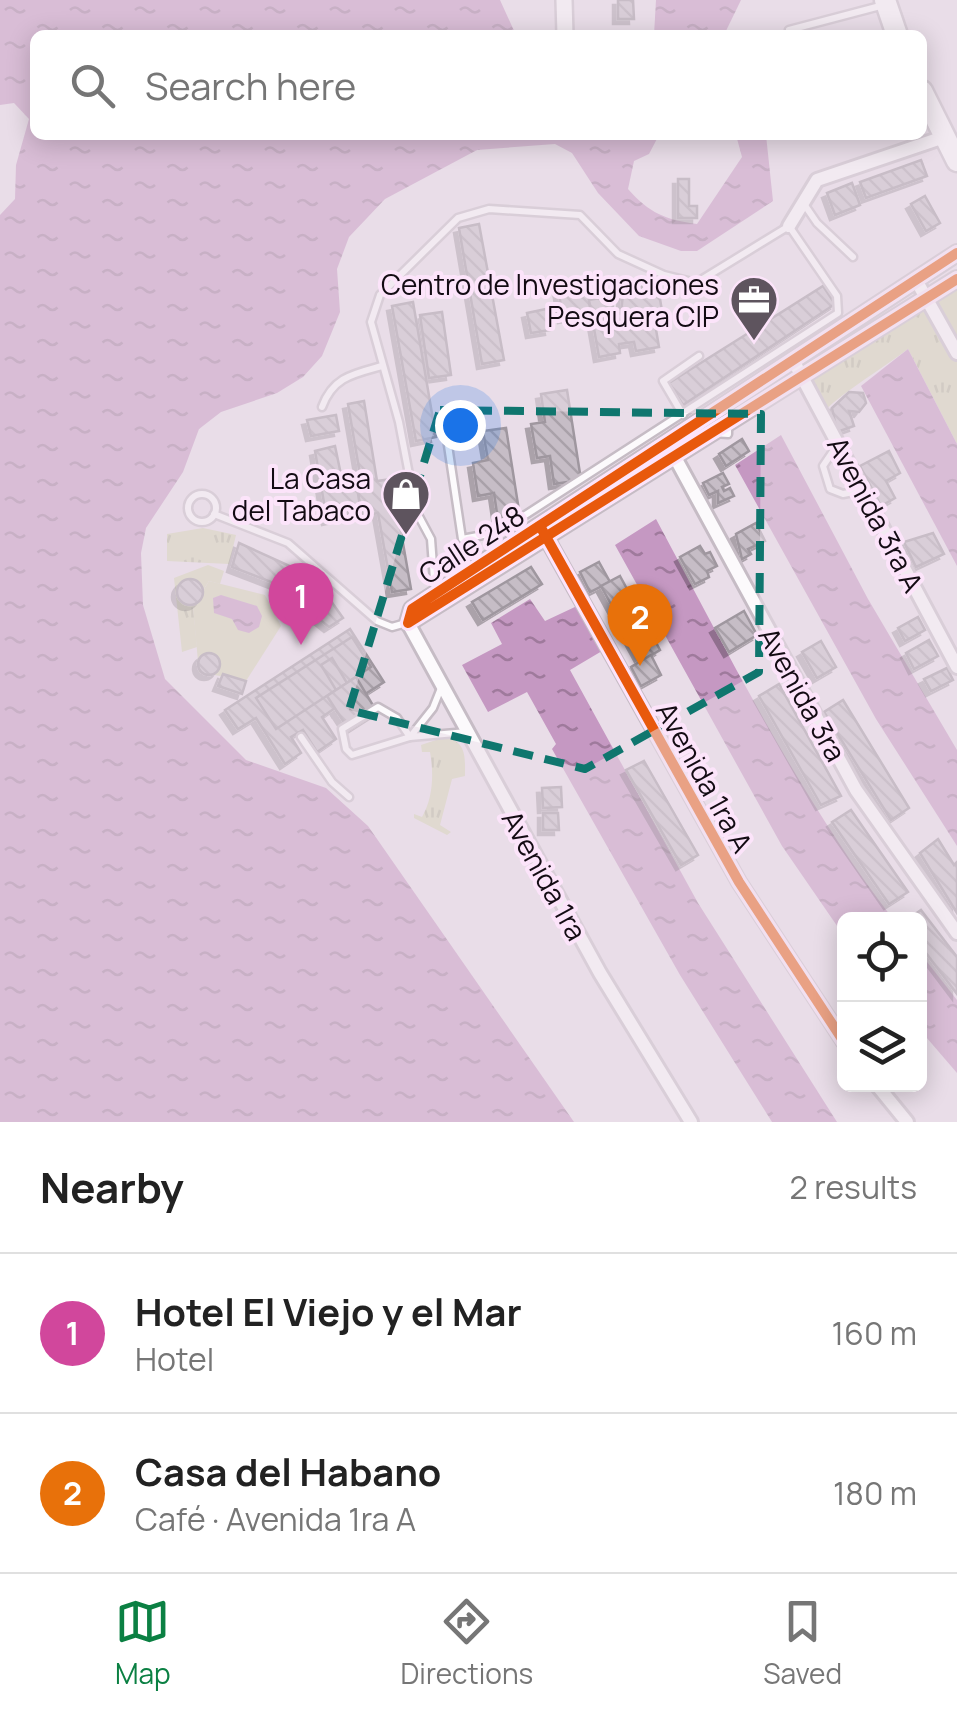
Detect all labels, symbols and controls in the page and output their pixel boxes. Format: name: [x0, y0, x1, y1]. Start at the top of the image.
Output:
search box: [30, 30, 927, 140]
icon: search: [65, 58, 120, 113]
text: Search here: [145, 59, 356, 111]
place label: Centro de Investigaciones Pesquera CIP: [381, 265, 719, 335]
office icon: Centro de Investigaciones Pesquera CIP: [728, 274, 780, 342]
your location: [435, 400, 486, 451]
street label: Avenida 3ra A: [819, 430, 933, 599]
place label: La Casa del Tabaco: [232, 459, 371, 529]
shop icon: La Casa del Tabaco: [380, 468, 432, 536]
street label: Calle 248: [411, 496, 531, 592]
pin: 1: [268, 562, 334, 645]
pin: 2: [608, 584, 672, 666]
street label: Avenida 3ra: [751, 620, 855, 768]
street label: Avenida 1ra A: [648, 695, 762, 859]
street label: Avenida 1ra: [494, 803, 596, 947]
map controls: [837, 912, 927, 1092]
button: locate: [837, 912, 927, 1002]
button: layers: [837, 1002, 927, 1092]
text: Nearby: [40, 1158, 184, 1216]
text: 2 results: [790, 1165, 917, 1209]
text: Hotel El Viejo y el Mar: [135, 1285, 522, 1337]
text: 1: [65, 1311, 80, 1355]
text: 160 m: [832, 1311, 917, 1355]
text: Hotel: [135, 1337, 214, 1381]
text: Casa del Habano: [135, 1445, 441, 1497]
text: 2: [63, 1471, 82, 1515]
text: 180 m: [833, 1471, 917, 1515]
text: Café · Avenida 1ra A: [135, 1497, 416, 1541]
tab: Map: [115, 1594, 171, 1692]
tab: Directions: [401, 1594, 533, 1692]
tab: Saved: [763, 1594, 842, 1692]

